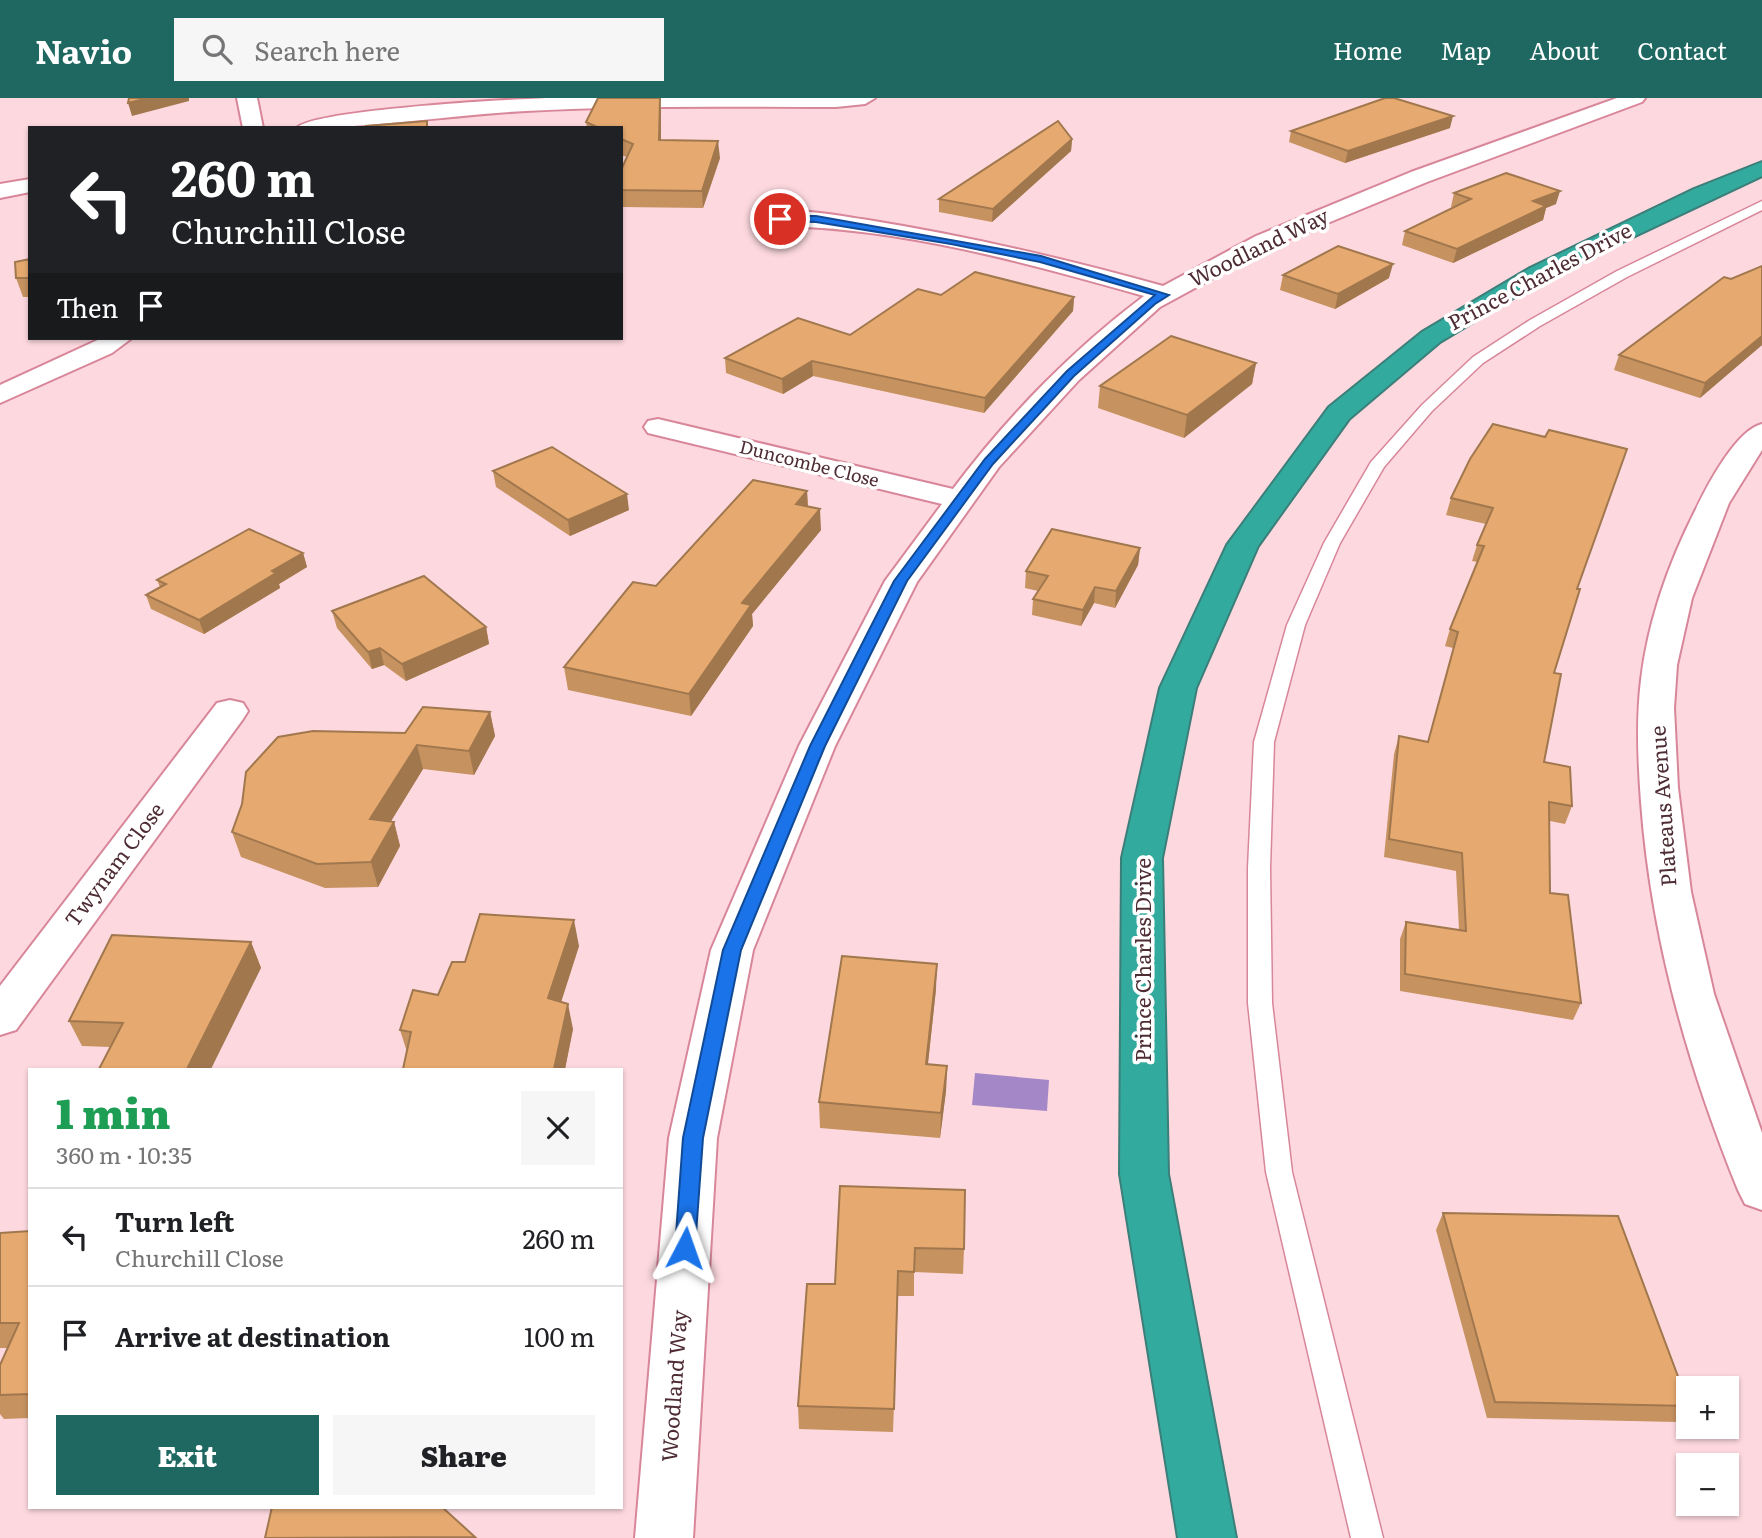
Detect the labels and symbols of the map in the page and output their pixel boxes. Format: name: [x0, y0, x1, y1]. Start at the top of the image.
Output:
pin: [750, 189, 810, 249]
street label: Woodland Way: [1183, 198, 1334, 293]
street label: Prince Charles Drive: [1441, 213, 1636, 336]
street label: Duncombe Close: [737, 432, 882, 493]
street label: Plateaus Avenue: [1640, 725, 1683, 888]
street label: Twynam Close: [56, 795, 170, 932]
street label: Prince Charles Drive: [1126, 858, 1157, 1062]
position arrow: [648, 1211, 722, 1285]
street label: Woodland Way: [652, 1308, 693, 1463]

